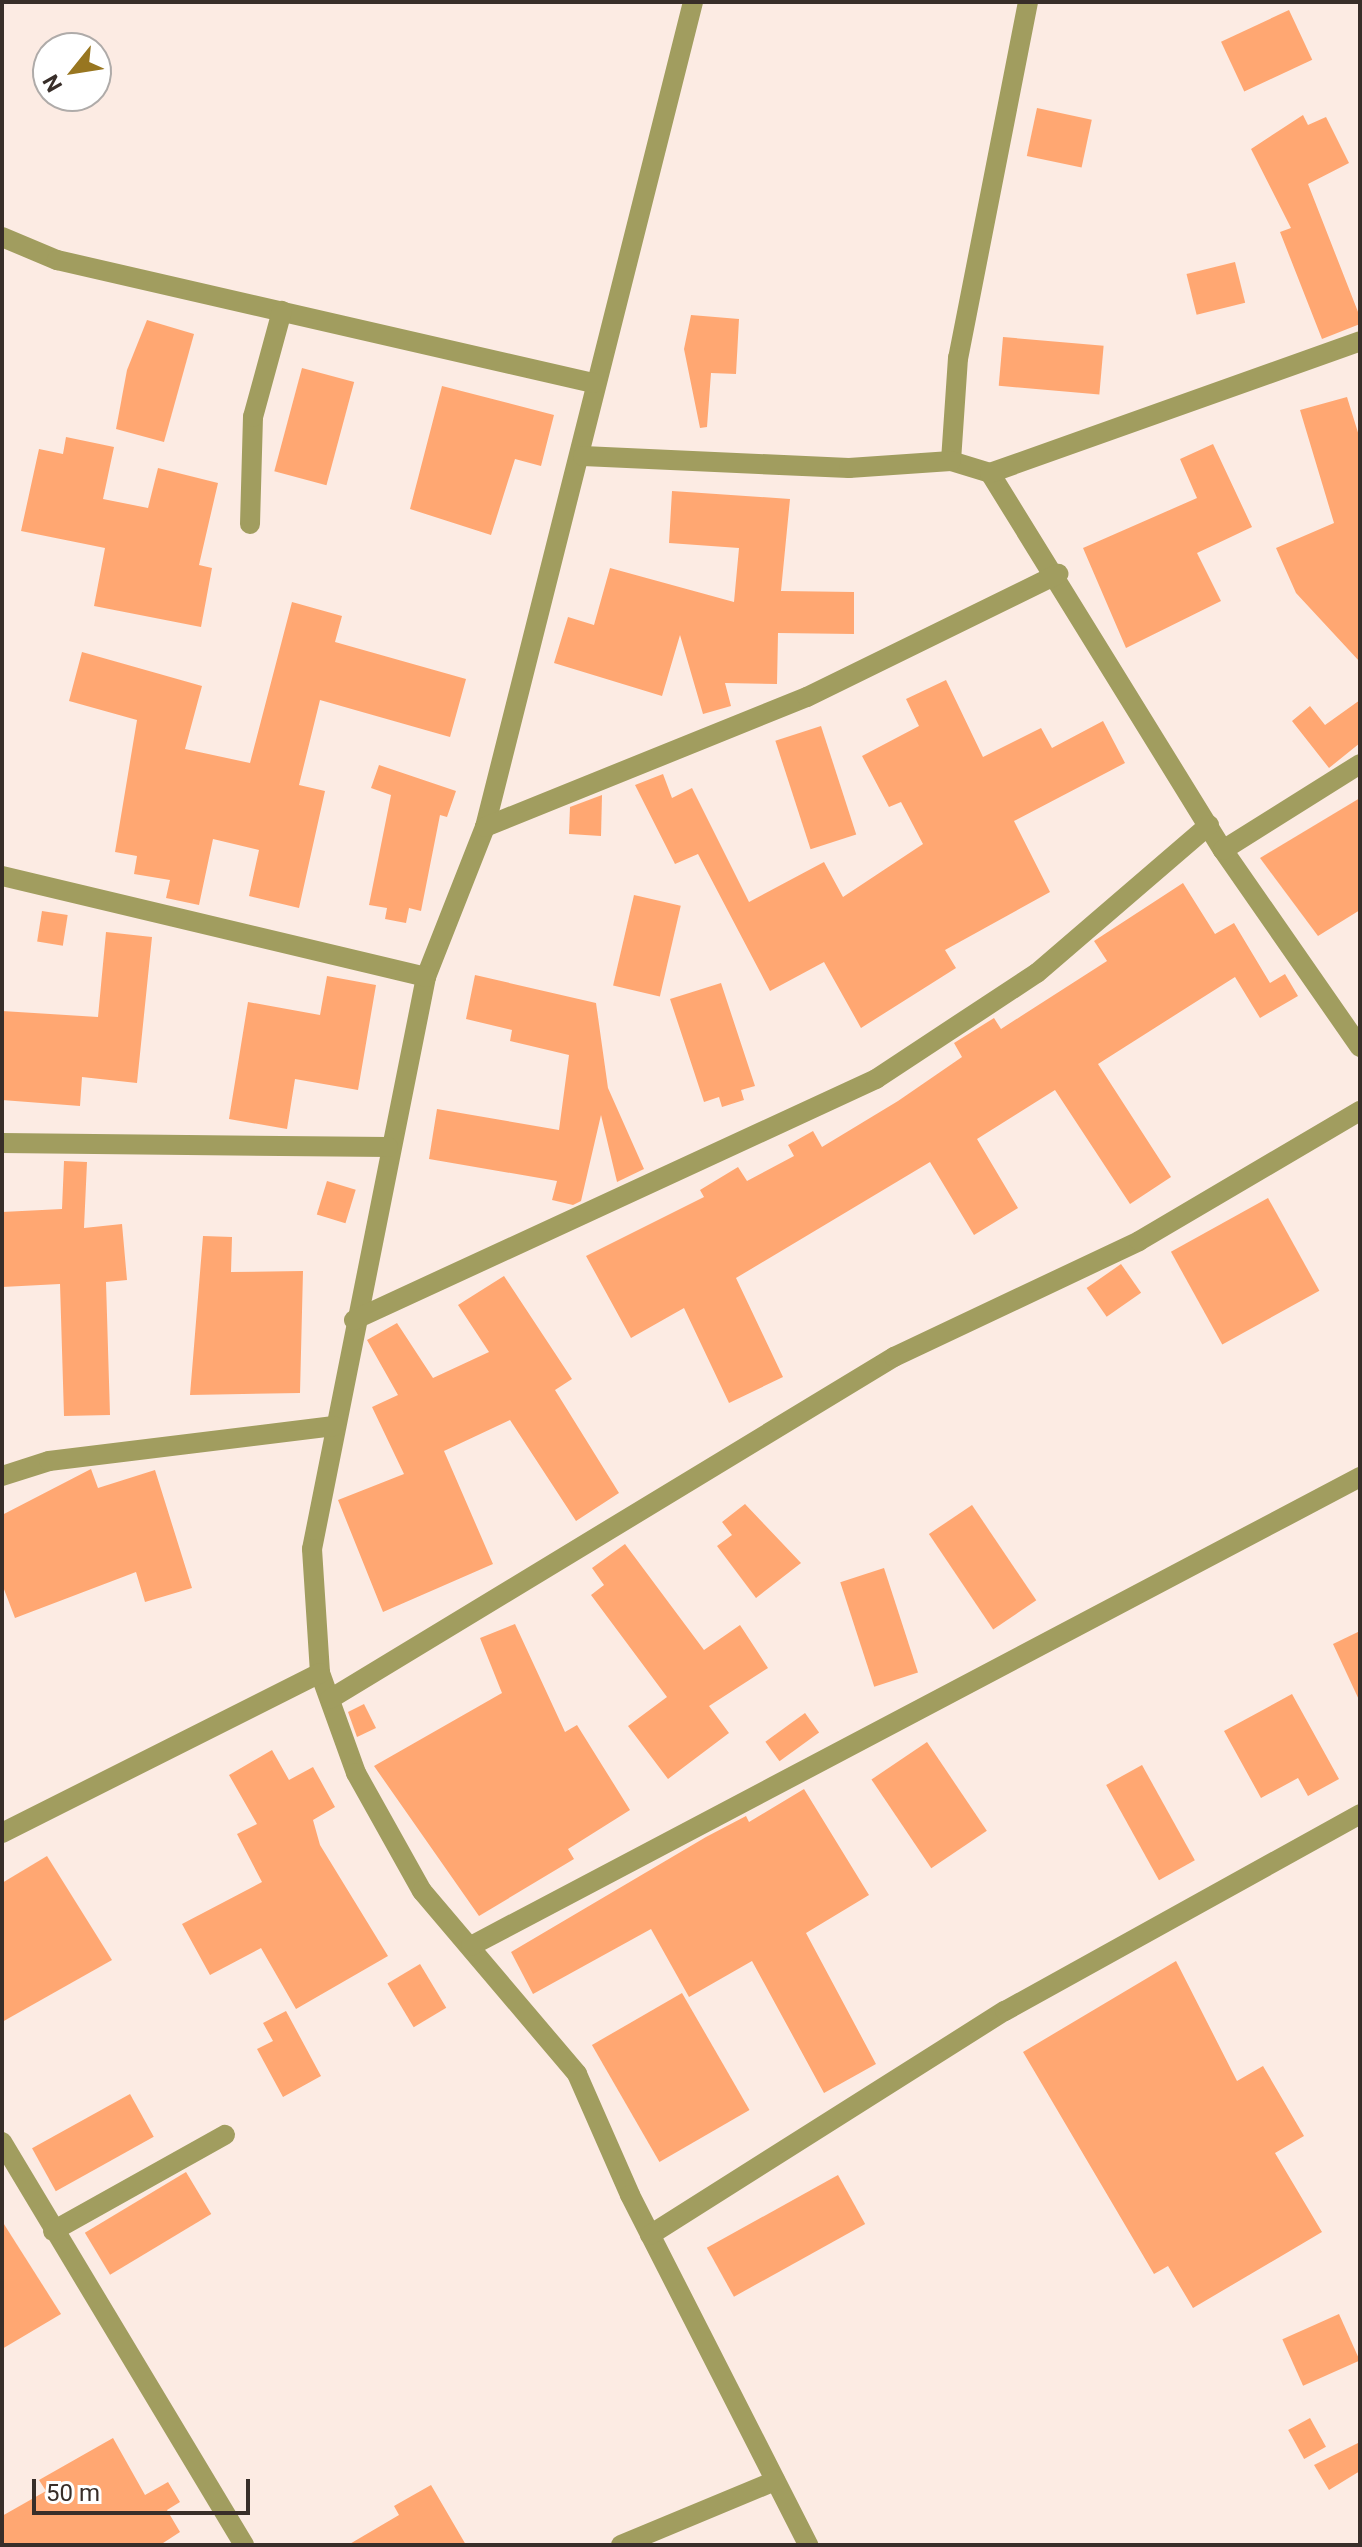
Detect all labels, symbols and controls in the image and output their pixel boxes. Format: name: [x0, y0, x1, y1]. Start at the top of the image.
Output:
north arrow: [32, 32, 112, 112]
text: N: [38, 70, 67, 96]
scale bar: [36, 2463, 254, 2513]
text: 50 m: [46, 2479, 100, 2507]

